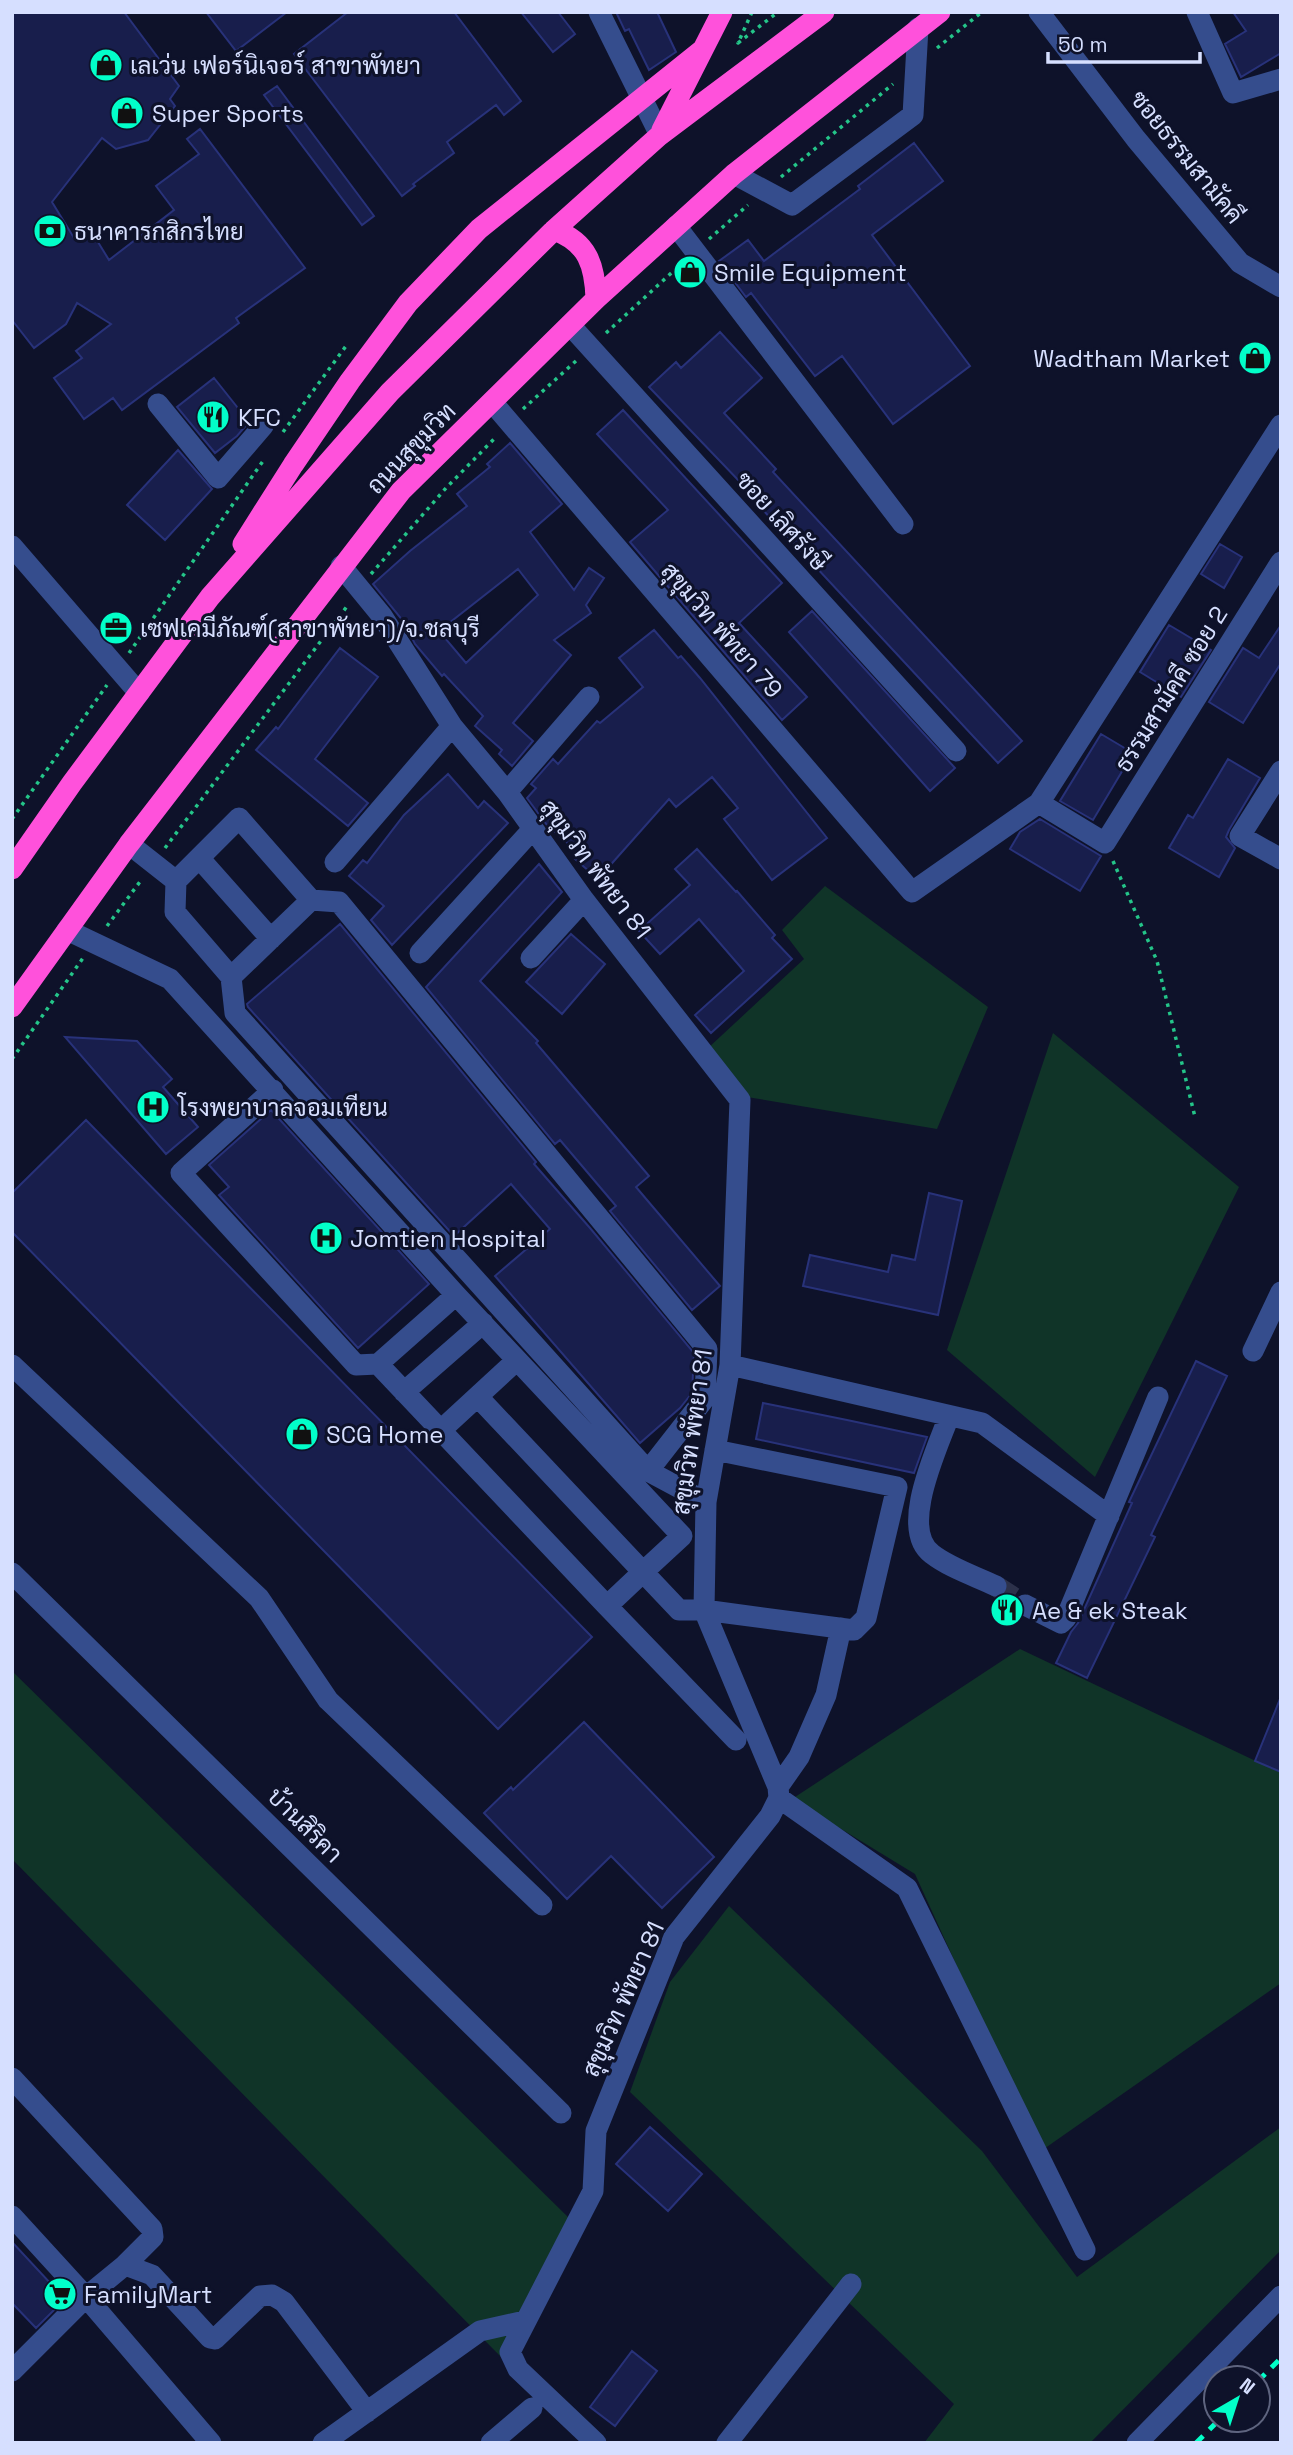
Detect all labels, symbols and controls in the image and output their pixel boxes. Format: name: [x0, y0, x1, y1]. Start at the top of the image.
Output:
scale bar: [1048, 21, 1200, 65]
text: 50 m: [1058, 31, 1108, 58]
shop icon: เลเว่น เฟอร์นิเจอร์ สาขาพัทยา: [87, 46, 125, 84]
place label: เลเว่น เฟอร์นิเจอร์ สาขาพัทยา: [130, 50, 421, 81]
street label: ซอยธรรมสามัคคี: [1124, 84, 1250, 230]
shop icon: Super Sports: [108, 94, 146, 132]
place label: Super Sports: [152, 98, 304, 129]
bank icon: ธนาคารกสิกรไทย: [31, 212, 69, 250]
place label: ธนาคารกสิกรไทย: [74, 216, 244, 247]
shop icon: Smile Equipment: [671, 253, 709, 291]
place label: Smile Equipment: [714, 257, 907, 288]
shop icon: Wadtham Market: [1236, 339, 1274, 377]
place label: Wadtham Market: [1033, 343, 1230, 374]
street label: ถนนสุขุมวิท: [360, 396, 463, 501]
restaurant icon: KFC: [194, 398, 232, 436]
place label: KFC: [238, 402, 281, 433]
street label: ซอย เลิศรังษี: [729, 465, 835, 578]
street label: สุขุมวิท พัทยา 79: [654, 556, 789, 705]
street label: ธรรมสามัคคี ซอย 2: [1108, 600, 1234, 778]
office icon: เซฟเคมีภัณฑ์(สาขาพัทยา)/จ.ชลบุรี: [97, 609, 135, 647]
place label: เซฟเคมีภัณฑ์(สาขาพัทยา)/จ.ชลบุรี: [140, 613, 480, 645]
street label: สุขุมวิท พัทยา 81: [533, 793, 659, 946]
hospital icon: โรงพยาบาลจอมเทียน: [134, 1088, 172, 1126]
place label: โรงพยาบาลจอมเทียน: [176, 1092, 388, 1123]
hospital icon: Jomtien Hospital: [307, 1219, 345, 1257]
place label: Jomtien Hospital: [350, 1223, 546, 1254]
street label: สุขุมวิท พัทยา 81: [665, 1347, 720, 1517]
shop icon: SCG Home: [283, 1415, 321, 1453]
place label: SCG Home: [326, 1419, 444, 1450]
restaurant icon: Ae & ek Steak: [988, 1591, 1026, 1629]
place label: Ae & ek Steak: [1032, 1595, 1188, 1626]
street label: บ้านสิริคา: [261, 1781, 349, 1869]
street label: สุขุมวิท พัทยา 81: [575, 1917, 672, 2082]
supermarket icon: FamilyMart: [41, 2275, 79, 2313]
place label: FamilyMart: [84, 2279, 212, 2310]
north arrow: [1202, 2364, 1272, 2434]
text: N: [1235, 2372, 1260, 2400]

